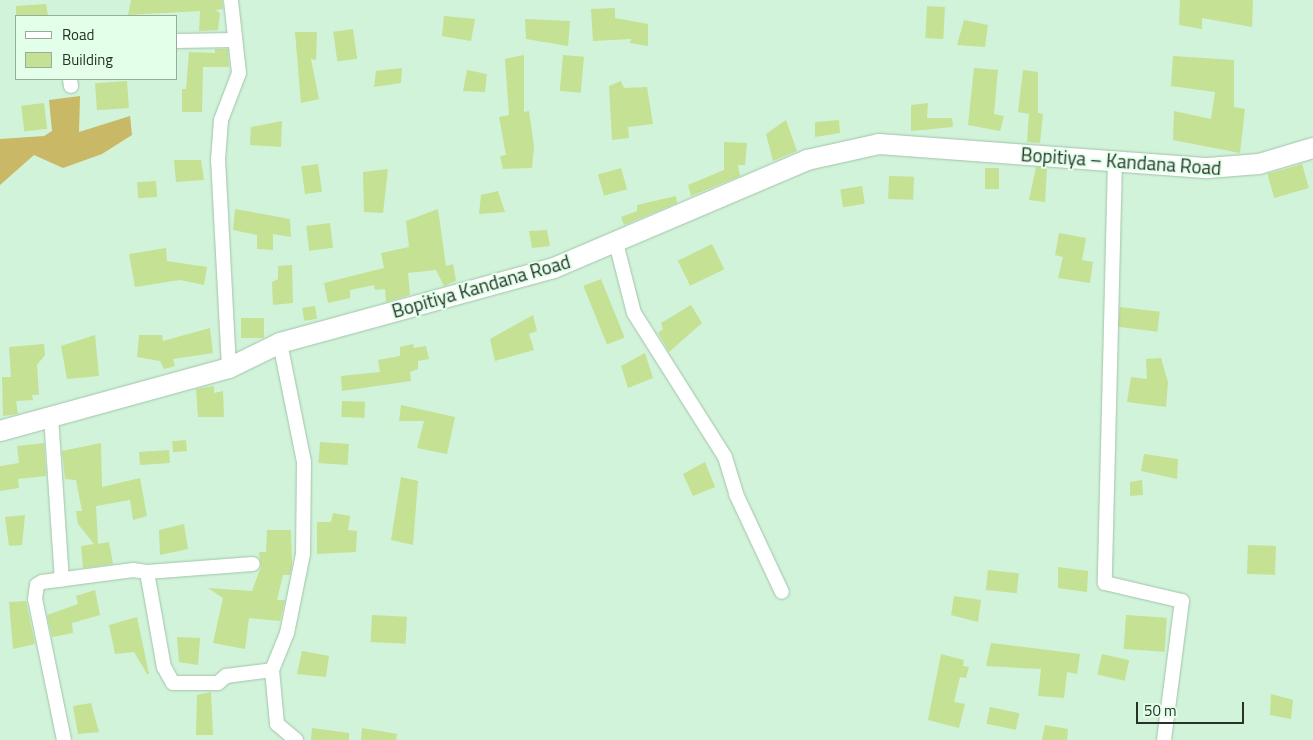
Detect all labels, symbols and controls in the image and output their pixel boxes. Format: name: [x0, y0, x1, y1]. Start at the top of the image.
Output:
legend: [15, 15, 178, 80]
text: Road: [62, 23, 94, 46]
text: Building: [62, 48, 113, 71]
street label: Bopitiya – Kandana Road: [1020, 143, 1222, 179]
street label: Bopitiya Kandana Road: [389, 250, 573, 322]
scale bar: [1138, 692, 1246, 724]
text: 50 m: [1144, 699, 1177, 722]

